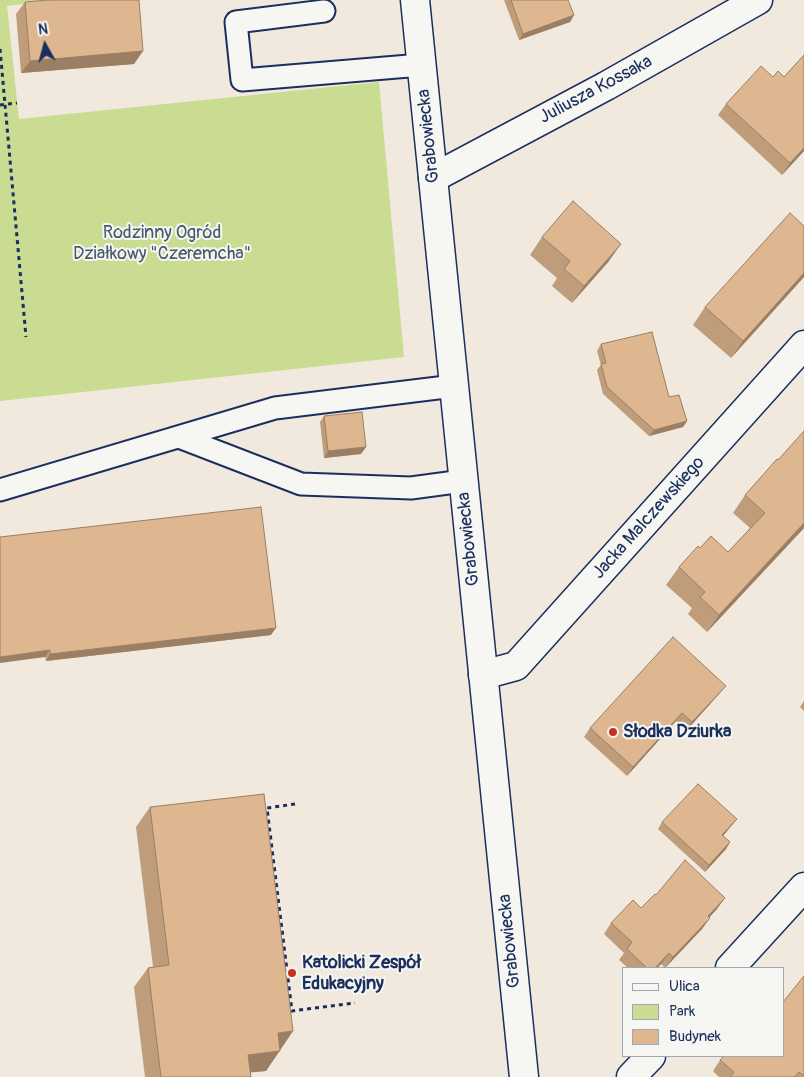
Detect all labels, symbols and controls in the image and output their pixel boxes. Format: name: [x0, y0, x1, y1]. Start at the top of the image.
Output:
north arrow: [20, 20, 70, 70]
text: N: [37, 21, 49, 39]
street label: Juliusza Kossaka: [536, 51, 656, 129]
street label: Grabowiecka: [413, 88, 445, 184]
park label: Rodzinny Ogród Działkowy "Czeremcha": [73, 222, 251, 264]
street label: Jacka Malczewskiego: [588, 452, 710, 584]
street label: Grabowiecka: [453, 491, 485, 587]
place label: Słodka Dziurka: [623, 721, 731, 743]
marker: Słodka Dziurka: [607, 726, 619, 738]
street label: Grabowiecka: [494, 893, 526, 989]
place label: Katolicki Zespół Edukacyjny: [302, 952, 421, 994]
marker: Katolicki Zespół Edukacyjny: [286, 967, 298, 979]
legend: [622, 967, 784, 1057]
text: Ulica: [669, 977, 700, 996]
text: Park: [669, 1002, 695, 1021]
text: Budynek: [669, 1027, 721, 1046]

